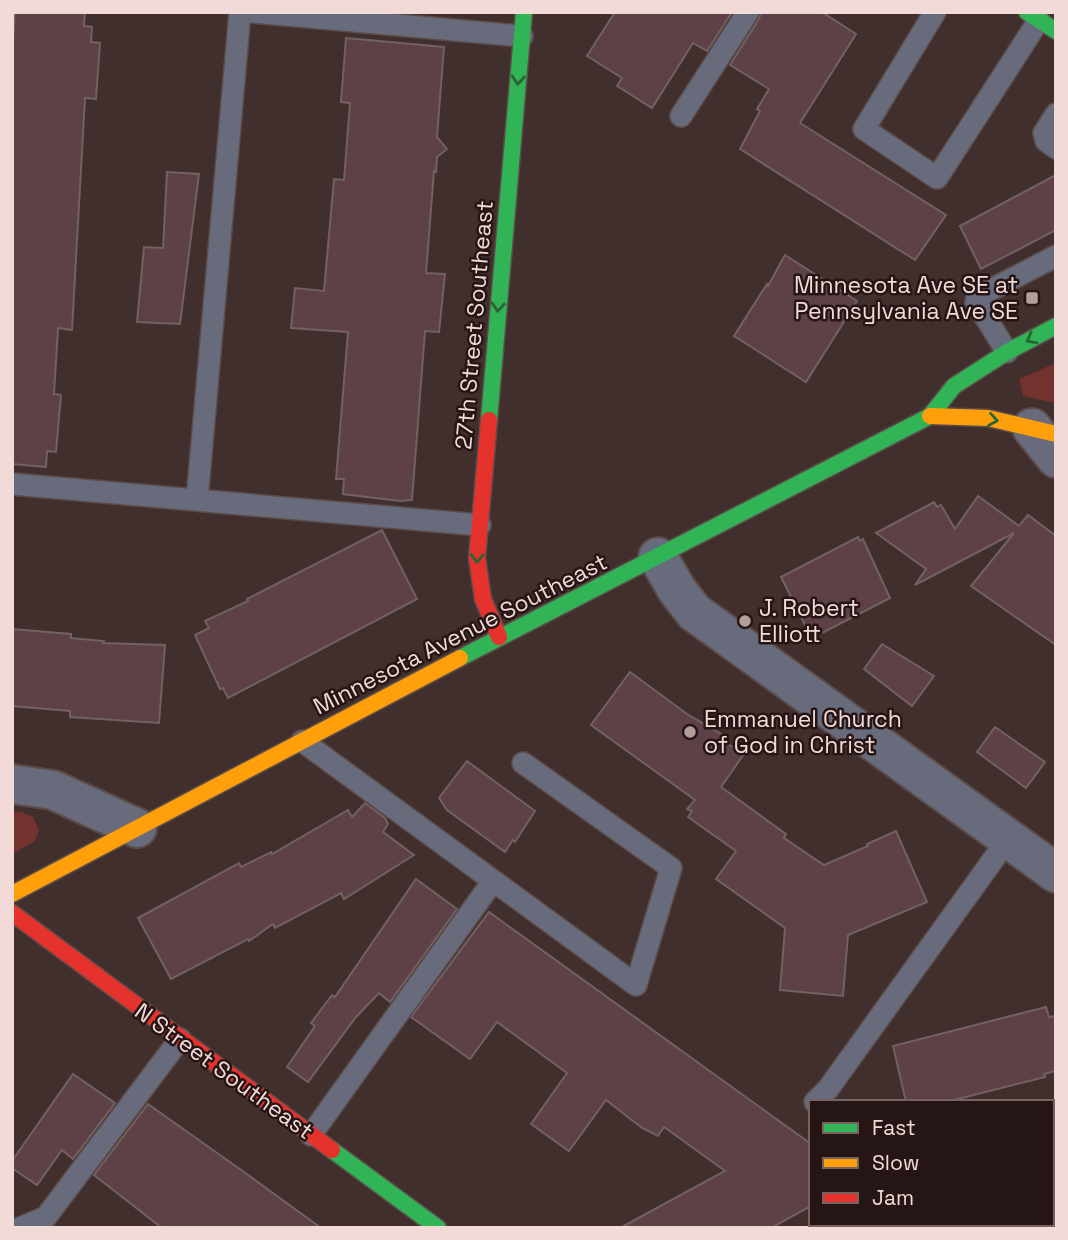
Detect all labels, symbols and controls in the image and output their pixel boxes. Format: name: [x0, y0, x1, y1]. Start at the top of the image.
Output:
one-way arrow: [511, 75, 526, 86]
street label: 27th Street Southeast: [448, 199, 500, 451]
place label: Minnesota Ave SE at Pennsylvania Ave SE: [794, 270, 1018, 326]
marker: Minnesota Ave SE at Pennsylvania Ave SE: [1024, 290, 1040, 306]
one-way arrow: [491, 301, 506, 313]
one-way arrow: [1026, 331, 1039, 344]
one-way arrow: [987, 411, 999, 426]
street label: Minnesota Avenue Southeast: [308, 547, 612, 721]
one-way arrow: [470, 553, 485, 564]
place label: J. Robert Elliott: [759, 593, 859, 649]
marker: J. Robert Elliott: [737, 613, 753, 629]
place label: Emmanuel Church of God in Christ: [704, 704, 902, 760]
marker: Emmanuel Church of God in Christ: [682, 724, 698, 740]
street label: N Street Southeast: [129, 996, 319, 1146]
legend: [809, 1100, 1054, 1226]
text: Fast: [872, 1114, 916, 1141]
text: Slow: [872, 1149, 920, 1176]
text: Jam: [872, 1184, 914, 1211]

